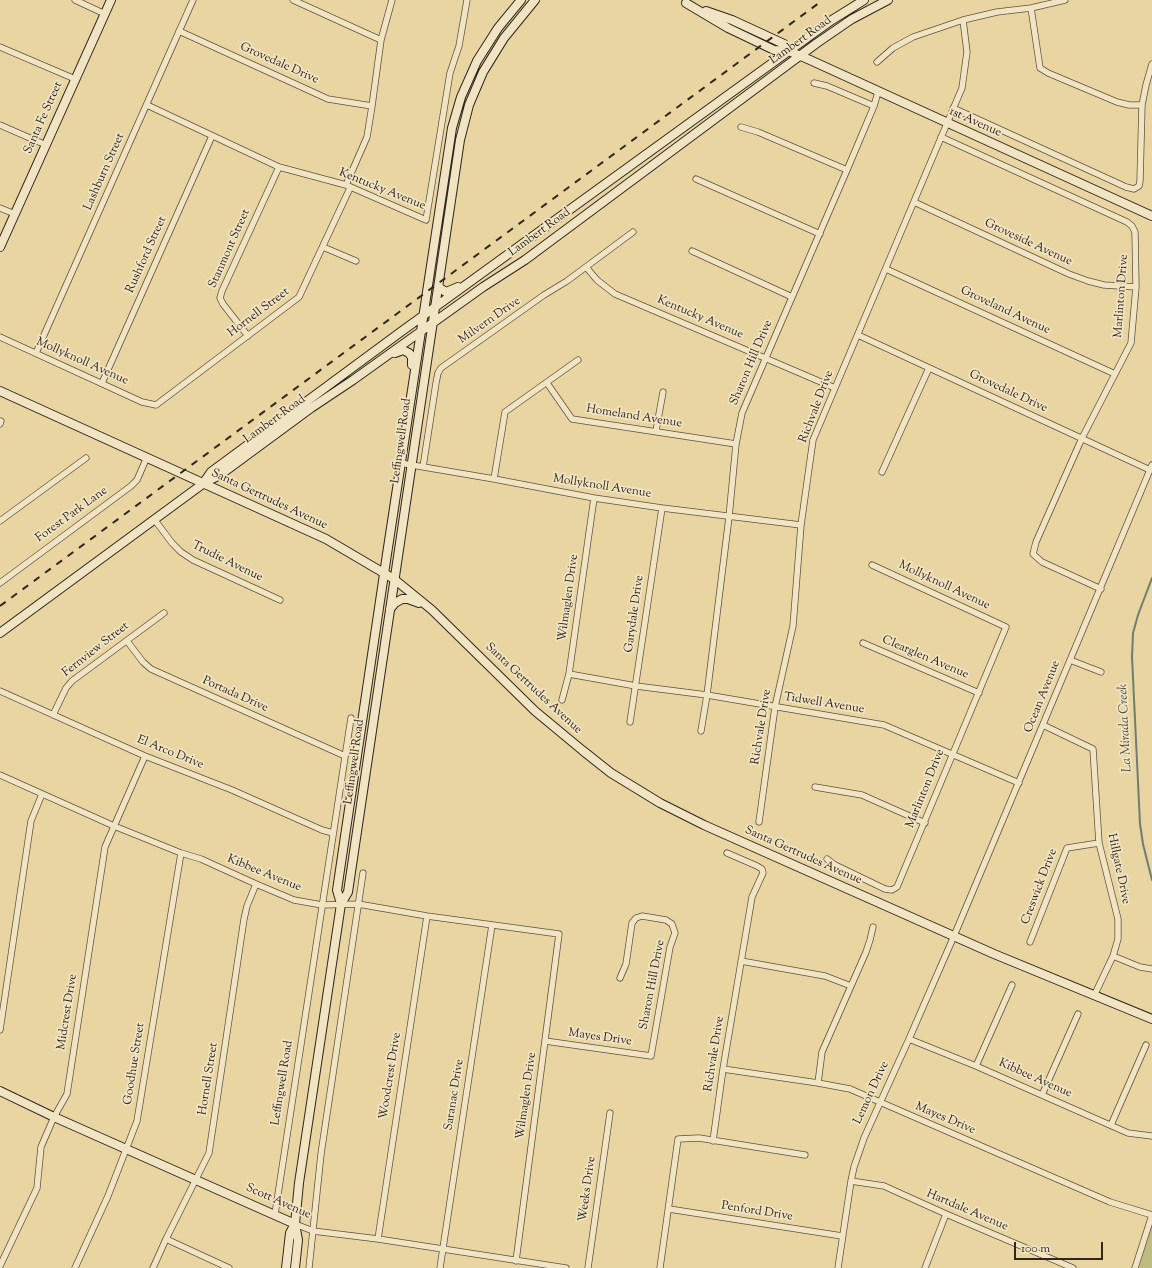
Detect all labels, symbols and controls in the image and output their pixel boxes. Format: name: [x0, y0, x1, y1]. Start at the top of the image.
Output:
street label: Lambert Road: [767, 14, 835, 68]
street label: Grovedale Drive: [237, 40, 321, 88]
street label: Santa Fe Street: [22, 80, 66, 156]
street label: 1st Avenue: [947, 105, 1003, 141]
street label: Lashburn Street: [82, 131, 128, 213]
street label: Kentucky Avenue: [337, 166, 427, 214]
street label: Lambert Road: [506, 206, 574, 260]
street label: Stanmont Street: [206, 207, 254, 291]
street label: Rushford Street: [124, 215, 170, 295]
street label: Groveside Avenue: [982, 216, 1074, 270]
street label: Marlinton Drive: [1112, 254, 1132, 338]
street label: Groveland Avenue: [958, 284, 1052, 338]
street label: Hornell Street: [225, 285, 293, 341]
street label: Kentucky Avenue: [655, 293, 745, 343]
street label: Milvern Drive: [456, 294, 524, 348]
street label: Sharon Hill Drive: [728, 318, 776, 408]
street label: Mollyknoll Avenue: [34, 335, 130, 389]
street label: Grovedale Drive: [967, 368, 1049, 416]
street label: Richvale Drive: [797, 369, 837, 445]
street label: Lambert Road: [241, 393, 309, 447]
street label: Leffingwell Road: [389, 398, 415, 484]
street label: Homeland Avenue: [585, 402, 683, 432]
street label: Santa Gertrudes Avenue: [208, 467, 330, 533]
street label: Mollyknoll Avenue: [552, 472, 652, 502]
street label: Forest Park Lane: [33, 484, 111, 546]
street label: Trudie Avenue: [189, 539, 265, 585]
street label: Wilmaglen Drive: [556, 553, 582, 643]
street label: Mollyknoll Avenue: [896, 559, 992, 613]
street label: Garydale Drive: [622, 574, 648, 654]
street label: Fernview Street: [60, 619, 132, 681]
street label: Clearglen Avenue: [879, 633, 971, 683]
street label: Santa Gertrudes Avenue: [482, 640, 584, 738]
street label: Ocean Avenue: [1022, 659, 1064, 735]
street label: Portada Drive: [200, 674, 270, 716]
water label: La Mirada Creek: [1116, 683, 1136, 773]
street label: Richvale Drive: [749, 688, 775, 766]
street label: Tidwell Avenue: [783, 691, 865, 717]
street label: Leffingwell Road: [342, 719, 368, 805]
street label: El Arco Drive: [135, 733, 205, 773]
street label: Marlinton Drive: [904, 747, 948, 831]
street label: Santa Gertrudes Avenue: [742, 824, 864, 888]
street label: Hillgate Drive: [1103, 832, 1133, 906]
street label: Creswick Drive: [1019, 847, 1061, 927]
street label: Kibbee Avenue: [225, 853, 303, 895]
street label: Sharon Hill Drive: [637, 939, 669, 1031]
street label: Midcrest Drive: [55, 973, 81, 1051]
street label: Richvale Drive: [702, 1015, 728, 1093]
street label: Goodhue Street: [121, 1022, 149, 1106]
street label: Mayes Drive: [567, 1026, 633, 1050]
street label: Woodcrest Drive: [377, 1032, 405, 1120]
street label: Leffingwell Road: [269, 1040, 297, 1126]
street label: Hornell Street: [196, 1042, 222, 1116]
street label: Wilmaglen Drive: [514, 1051, 540, 1141]
street label: Kibbee Avenue: [996, 1056, 1074, 1102]
street label: Saranac Drive: [442, 1058, 468, 1132]
street label: Lemon Drive: [851, 1059, 893, 1127]
street label: Mayes Drive: [913, 1100, 977, 1138]
street label: Weeks Drive: [576, 1155, 600, 1223]
street label: Scott Avenue: [243, 1181, 313, 1223]
street label: Hartdale Avenue: [924, 1187, 1010, 1235]
street label: Penford Drive: [720, 1199, 794, 1225]
scale bar: [1016, 1234, 1105, 1260]
text: 100 m: [1021, 1240, 1050, 1258]

